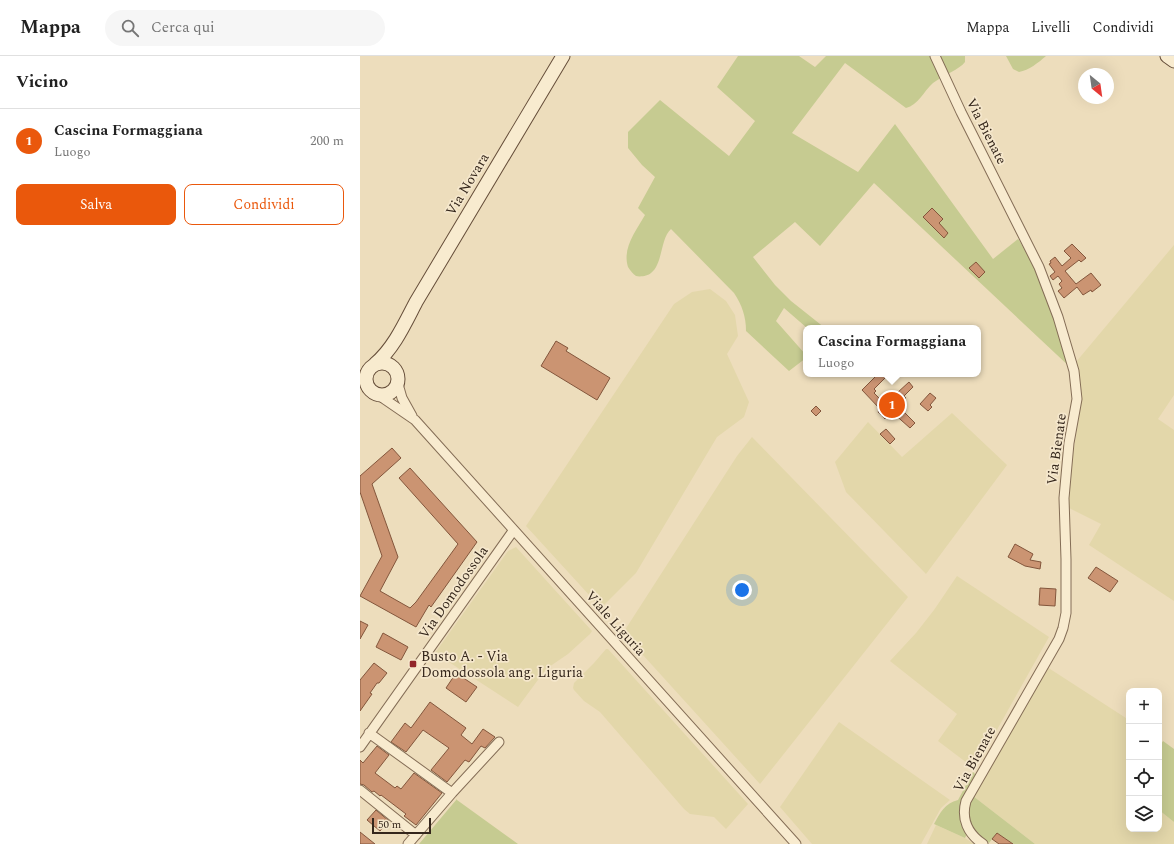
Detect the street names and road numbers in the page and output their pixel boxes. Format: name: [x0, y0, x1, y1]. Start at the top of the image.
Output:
street label: Via Bienate: [961, 94, 1012, 168]
street label: Via Novara: [440, 149, 495, 220]
street label: Via Bienate: [1041, 412, 1072, 486]
street label: Via Domodossola: [414, 541, 493, 643]
street label: Viale Liguria: [581, 586, 651, 661]
street label: Via Bienate: [948, 722, 1001, 796]

